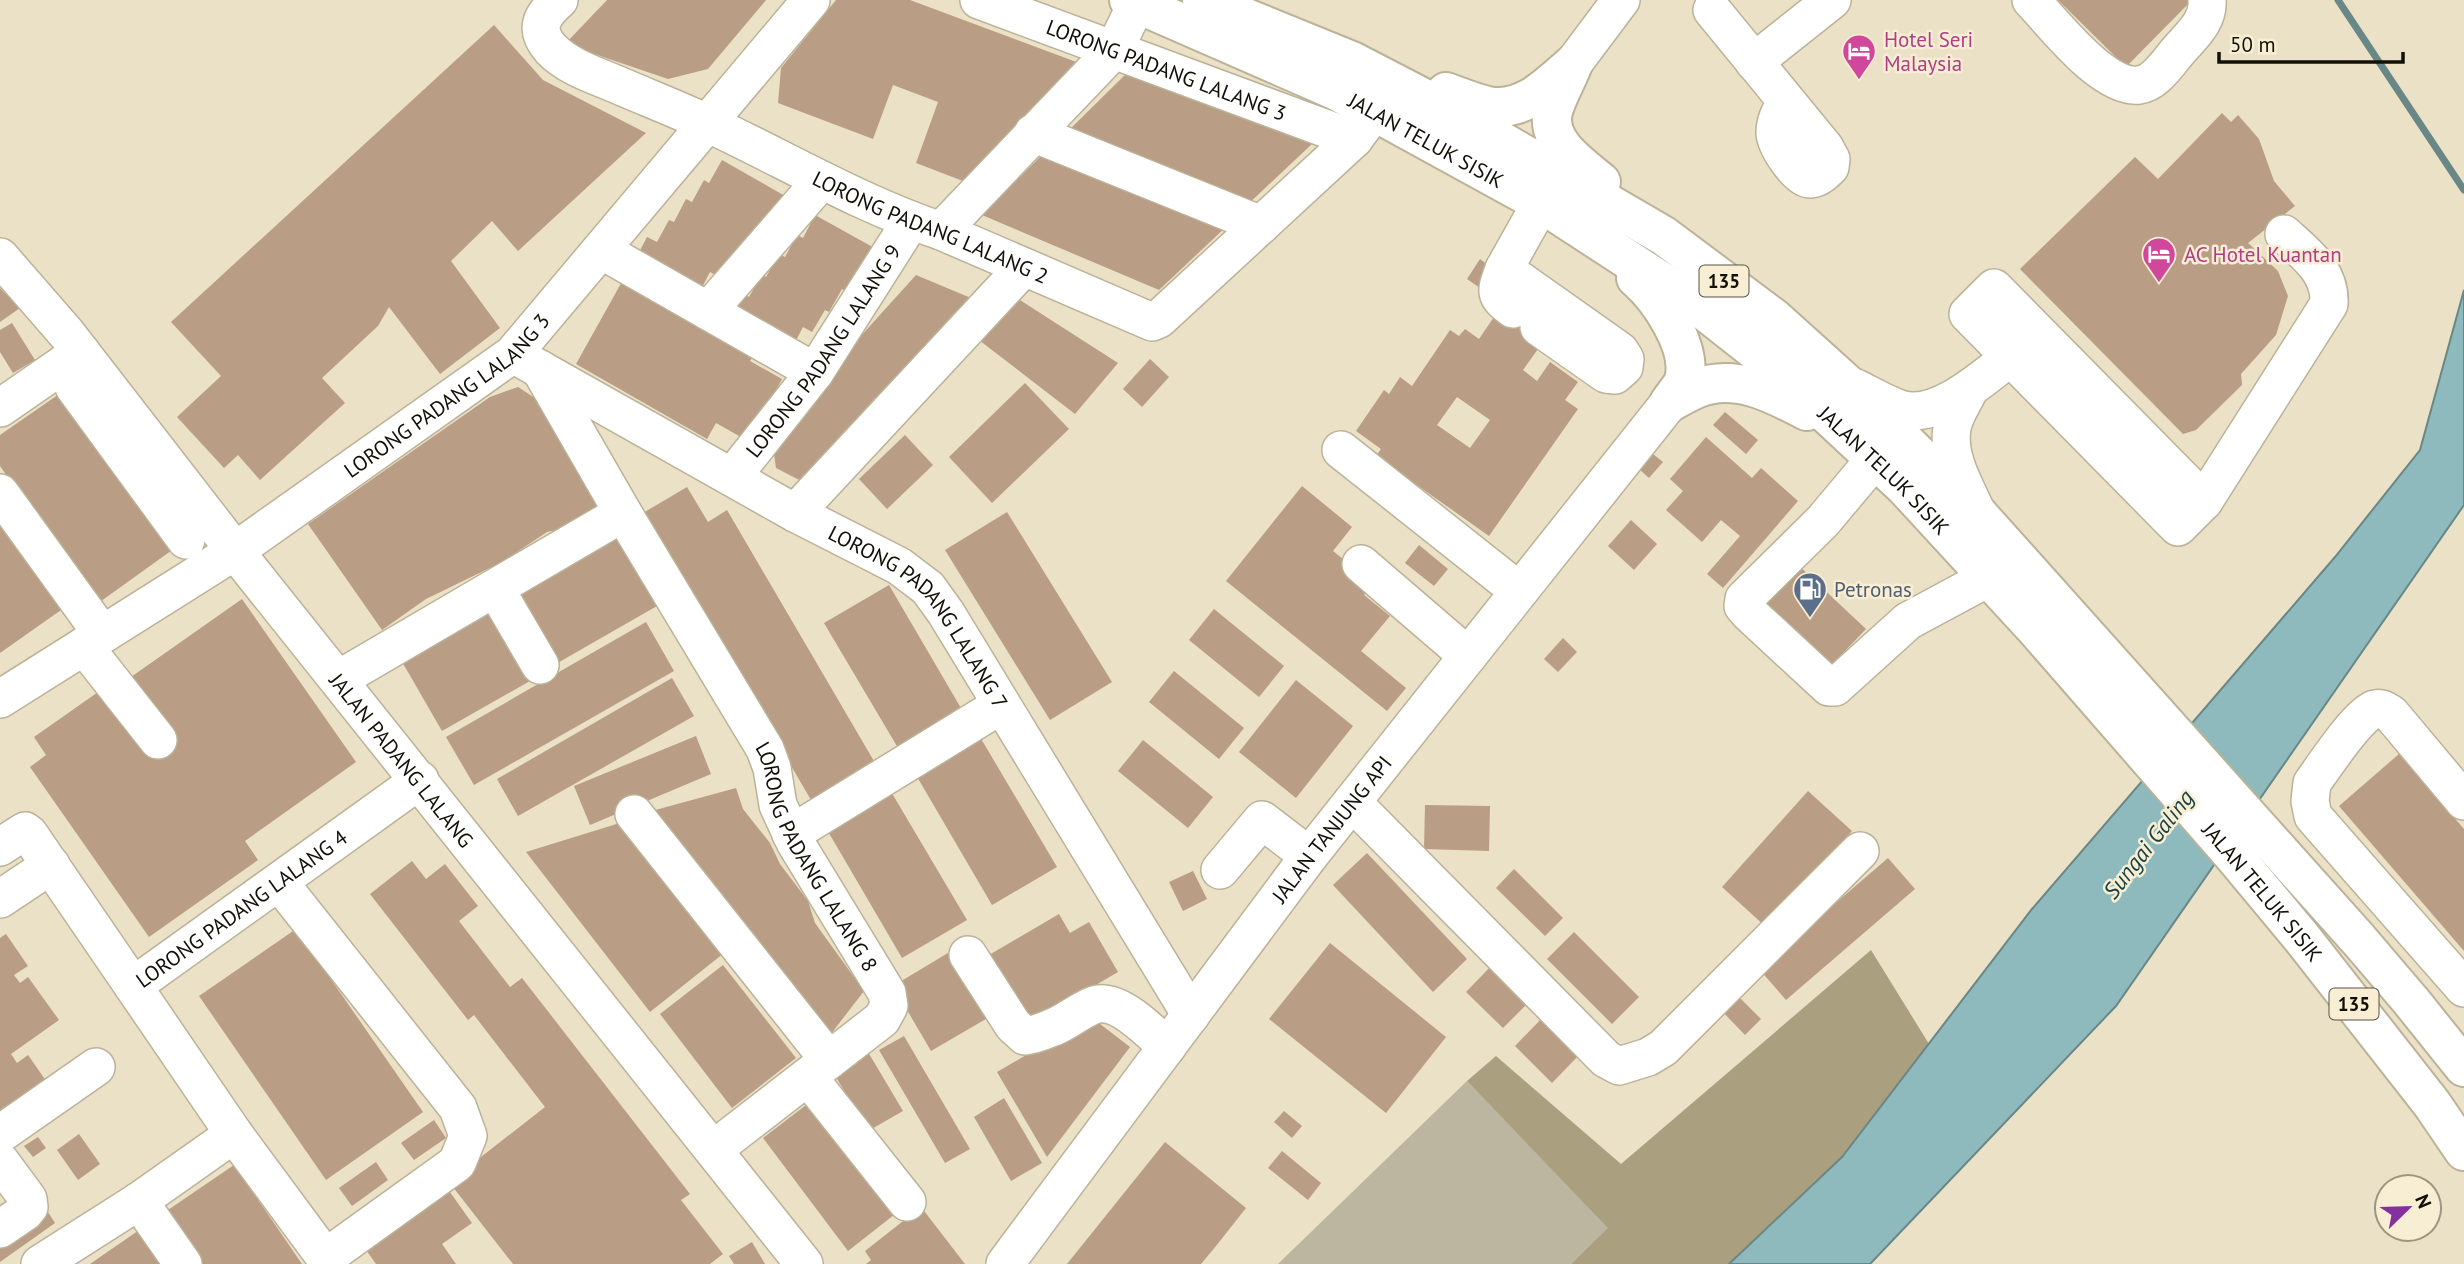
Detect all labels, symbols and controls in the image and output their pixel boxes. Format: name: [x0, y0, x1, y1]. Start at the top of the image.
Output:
street label: LORONG PADANG LALANG 3: [1043, 13, 1290, 126]
scale bar: [2219, 21, 2403, 65]
place label: Hotel Seri Malaysia: [1884, 26, 1973, 77]
text: 50 m: [2230, 31, 2276, 58]
hotel icon: Hotel Seri Malaysia: [1840, 32, 1878, 81]
street label: JALAN TELUK SISIK: [1343, 86, 1509, 194]
street label: LORONG PADANG LALANG 2: [808, 164, 1053, 289]
hotel icon: AC Hotel Kuantan: [2140, 235, 2178, 284]
street label: LORONG PADANG LALANG 9: [739, 239, 906, 463]
place label: AC Hotel Kuantan: [2184, 241, 2342, 268]
road number: 135: [1700, 266, 1748, 296]
street label: LORONG PADANG LALANG 3: [338, 307, 555, 483]
street label: JALAN TELUK SISIK: [1812, 399, 1956, 540]
street label: LORONG PADANG LALANG 7: [824, 519, 1014, 713]
fuel station icon: Petronas: [1791, 570, 1829, 619]
place label: Petronas: [1834, 576, 1912, 603]
street label: JALAN PADANG LALANG: [323, 667, 480, 853]
street label: LORONG PADANG LALANG 8: [750, 736, 884, 976]
street label: JALAN TANJUNG API: [1265, 750, 1397, 909]
water label: Sungai Galing: [2096, 783, 2200, 904]
street label: JALAN TELUK SISIK: [2196, 816, 2329, 967]
street label: LORONG PADANG LALANG 4: [130, 823, 352, 993]
road number: 135: [2330, 988, 2378, 1020]
north arrow: [2373, 1173, 2443, 1243]
text: N: [2410, 1191, 2437, 1212]

